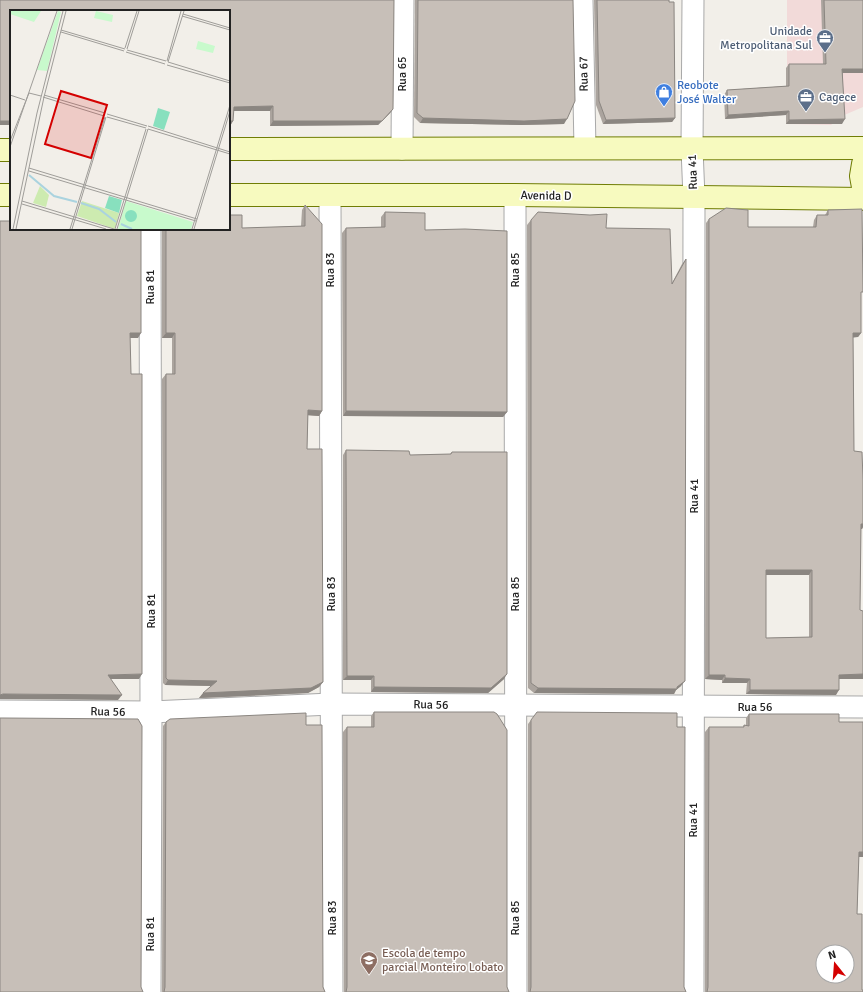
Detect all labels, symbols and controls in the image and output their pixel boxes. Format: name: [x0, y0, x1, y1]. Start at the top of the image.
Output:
inset map: [10, 10, 230, 230]
place label: Unidade Metropolitana Sul: [720, 24, 812, 53]
office icon: Unidade Metropolitana Sul: [815, 28, 835, 53]
street label: Rua 65: [395, 56, 410, 92]
street label: Rua 67: [576, 56, 592, 92]
place label: Reobote José Walter: [677, 78, 737, 107]
shop icon: Reobote José Walter: [654, 82, 674, 107]
office icon: Cagece: [796, 87, 816, 112]
place label: Cagece: [819, 90, 856, 105]
street label: Rua 41: [685, 154, 701, 190]
street label: Avenida D: [520, 188, 572, 204]
street label: Rua 83: [323, 252, 338, 288]
street label: Rua 85: [508, 252, 523, 288]
street label: Rua 81: [143, 269, 158, 305]
street label: Rua 41: [687, 478, 702, 514]
street label: Rua 83: [324, 576, 339, 612]
street label: Rua 85: [508, 576, 523, 612]
street label: Rua 81: [144, 593, 159, 629]
street label: Rua 56: [413, 697, 449, 713]
street label: Rua 56: [737, 700, 773, 715]
street label: Rua 56: [90, 704, 126, 720]
street label: Rua 41: [686, 802, 701, 838]
street label: Rua 83: [325, 900, 340, 936]
street label: Rua 85: [508, 900, 523, 936]
street label: Rua 81: [143, 916, 158, 952]
north arrow: [815, 944, 855, 984]
place label: Escola de tempo parcial Monteiro Lobato: [382, 946, 504, 975]
text: N: [827, 948, 838, 962]
school or university icon: Escola de tempo parcial Monteiro Lobato: [359, 950, 379, 975]

